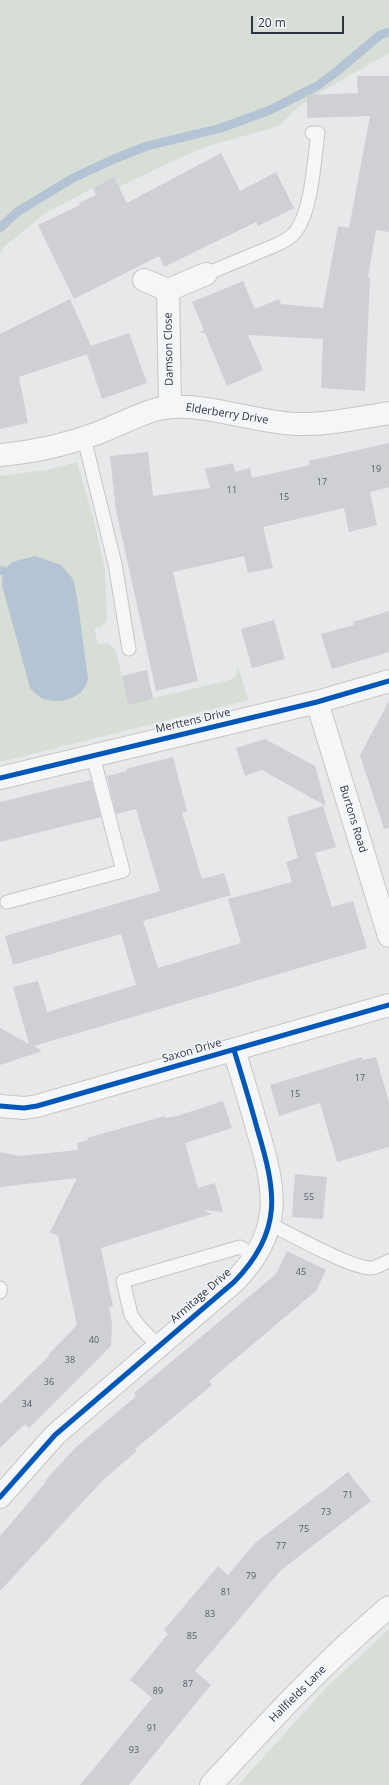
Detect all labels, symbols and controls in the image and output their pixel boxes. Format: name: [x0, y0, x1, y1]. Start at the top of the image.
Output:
scale bar: [253, 8, 346, 34]
text: 20 m: [258, 14, 286, 31]
street label: Damson Close: [162, 312, 176, 386]
street label: Elderberry Drive: [185, 401, 269, 427]
house number: 19: [371, 464, 381, 474]
house number: 17: [317, 477, 327, 487]
house number: 11: [227, 485, 237, 495]
house number: 15: [279, 492, 289, 502]
street label: Merttens Drive: [154, 706, 232, 736]
street label: Burtons Road: [336, 784, 370, 854]
street label: Saxon Drive: [161, 1036, 223, 1066]
house number: 17: [355, 1073, 365, 1083]
house number: 15: [290, 1089, 300, 1099]
house number: 55: [304, 1192, 314, 1202]
street label: Armitage Drive: [168, 1266, 234, 1326]
house number: 45: [296, 1267, 306, 1277]
house number: 40: [89, 1335, 99, 1345]
house number: 38: [65, 1355, 75, 1365]
house number: 36: [44, 1377, 54, 1387]
house number: 34: [22, 1399, 32, 1409]
house number: 71: [343, 1490, 353, 1500]
house number: 73: [321, 1507, 331, 1517]
house number: 75: [299, 1524, 309, 1534]
house number: 77: [276, 1541, 286, 1551]
house number: 79: [246, 1571, 256, 1581]
house number: 81: [221, 1587, 231, 1597]
house number: 83: [205, 1609, 215, 1619]
house number: 85: [187, 1631, 197, 1641]
street label: Hallfields Lane: [267, 1663, 329, 1725]
house number: 87: [183, 1679, 193, 1689]
house number: 89: [153, 1686, 163, 1696]
house number: 91: [147, 1723, 157, 1733]
house number: 93: [129, 1745, 139, 1755]

